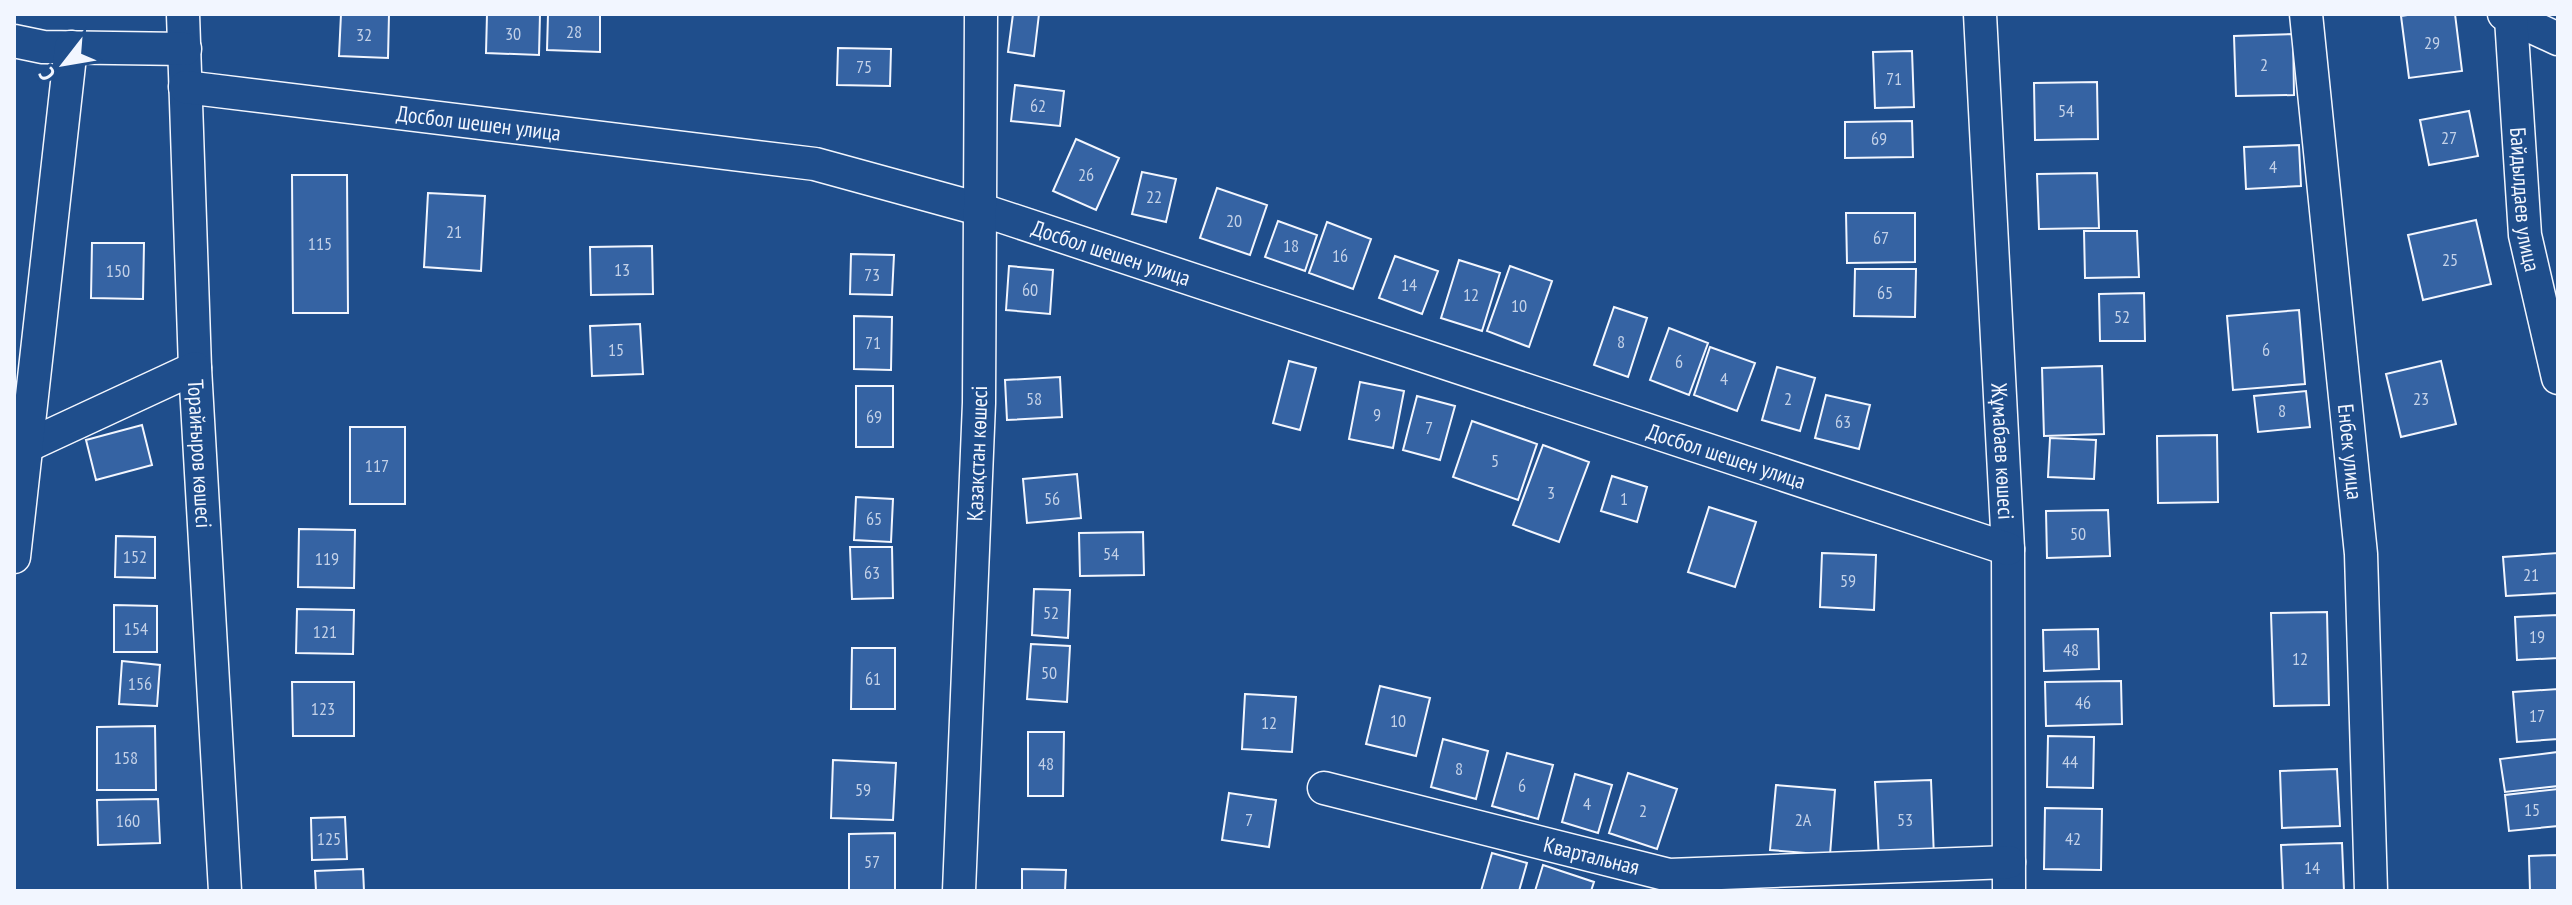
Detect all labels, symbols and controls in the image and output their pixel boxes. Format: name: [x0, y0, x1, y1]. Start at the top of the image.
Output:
house number: 28: [566, 20, 582, 43]
house number: 30: [505, 22, 521, 45]
house number: 32: [356, 23, 372, 46]
north arrow: [24, 24, 104, 104]
house number: 29: [2424, 31, 2440, 54]
house number: 2: [2260, 53, 2268, 76]
house number: 75: [856, 55, 872, 78]
text: С: [32, 63, 61, 86]
house number: 71: [1886, 67, 1902, 90]
house number: 62: [1030, 94, 1046, 117]
street label: Досбол шешен улица: [395, 99, 563, 147]
house number: 54: [2058, 99, 2074, 122]
house number: 27: [2441, 126, 2457, 149]
street label: Байдылдаев улица: [2504, 126, 2547, 274]
house number: 69: [1871, 127, 1887, 150]
house number: 4: [2269, 155, 2277, 178]
house number: 26: [1078, 163, 1094, 186]
house number: 22: [1146, 185, 1162, 208]
house number: 20: [1226, 209, 1242, 232]
street label: Досбол шешен улица: [1028, 213, 1194, 292]
house number: 21: [446, 220, 462, 243]
house number: 67: [1873, 226, 1889, 249]
house number: 115: [308, 232, 332, 255]
house number: 18: [1283, 234, 1299, 257]
house number: 16: [1332, 244, 1348, 267]
house number: 25: [2442, 248, 2458, 271]
house number: 13: [614, 258, 630, 281]
house number: 150: [106, 259, 130, 282]
house number: 73: [864, 263, 880, 286]
house number: 14: [1401, 273, 1417, 296]
house number: 60: [1022, 278, 1038, 301]
house number: 65: [1877, 281, 1893, 304]
house number: 12: [1463, 283, 1479, 306]
house number: 10: [1511, 294, 1527, 317]
house number: 52: [2114, 305, 2130, 328]
house number: 8: [1617, 330, 1625, 353]
house number: 71: [865, 331, 881, 354]
house number: 15: [608, 338, 624, 361]
house number: 6: [2262, 338, 2270, 361]
house number: 6: [1675, 350, 1683, 373]
house number: 4: [1720, 367, 1728, 390]
street label: Торайғыров көшесі: [182, 379, 218, 529]
street label: Жұмабаев көшесі: [1985, 381, 2020, 520]
street label: Қазақстан көшесі: [960, 386, 993, 522]
house number: 58: [1026, 387, 1042, 410]
house number: 2: [1784, 387, 1792, 410]
house number: 23: [2413, 387, 2429, 410]
house number: 8: [2278, 399, 2286, 422]
house number: 9: [1373, 403, 1381, 426]
street label: Енбек улица: [2332, 403, 2369, 501]
house number: 69: [866, 405, 882, 428]
house number: 63: [1835, 410, 1851, 433]
house number: 7: [1425, 416, 1433, 439]
street label: Досбол шешен улица: [1644, 417, 1809, 495]
house number: 5: [1491, 449, 1499, 472]
house number: 117: [365, 454, 389, 477]
house number: 3: [1547, 481, 1555, 504]
house number: 56: [1044, 487, 1060, 510]
house number: 1: [1620, 487, 1628, 510]
house number: 65: [866, 507, 882, 530]
house number: 50: [2070, 522, 2086, 545]
house number: 54: [1103, 542, 1119, 565]
house number: 152: [123, 545, 147, 568]
house number: 119: [315, 547, 339, 570]
house number: 63: [864, 561, 880, 584]
house number: 21: [2523, 563, 2539, 586]
house number: 59: [1840, 569, 1856, 592]
house number: 52: [1043, 601, 1059, 624]
house number: 154: [124, 617, 148, 640]
house number: 121: [313, 620, 337, 643]
house number: 19: [2529, 625, 2545, 648]
house number: 48: [2063, 638, 2079, 661]
house number: 12: [2292, 647, 2308, 670]
house number: 50: [1041, 661, 1057, 684]
house number: 61: [865, 667, 881, 690]
house number: 156: [128, 672, 152, 695]
house number: 46: [2075, 691, 2091, 714]
house number: 123: [311, 697, 335, 720]
house number: 17: [2529, 704, 2545, 727]
house number: 10: [1390, 709, 1406, 732]
house number: 12: [1261, 711, 1277, 734]
house number: 158: [114, 746, 138, 769]
house number: 44: [2062, 750, 2078, 773]
house number: 48: [1038, 752, 1054, 775]
house number: 8: [1455, 757, 1463, 780]
house number: 6: [1518, 774, 1526, 797]
house number: 59: [855, 778, 871, 801]
house number: 4: [1583, 792, 1591, 815]
house number: 15: [2524, 798, 2540, 821]
house number: 2: [1639, 799, 1647, 822]
house number: 7: [1245, 808, 1253, 831]
house number: 2А: [1795, 808, 1812, 831]
house number: 53: [1897, 808, 1913, 831]
house number: 160: [116, 809, 140, 832]
house number: 125: [317, 827, 341, 850]
house number: 42: [2065, 827, 2081, 850]
street label: Квартальная: [1541, 830, 1642, 881]
house number: 57: [864, 850, 880, 873]
house number: 14: [2304, 856, 2320, 879]

